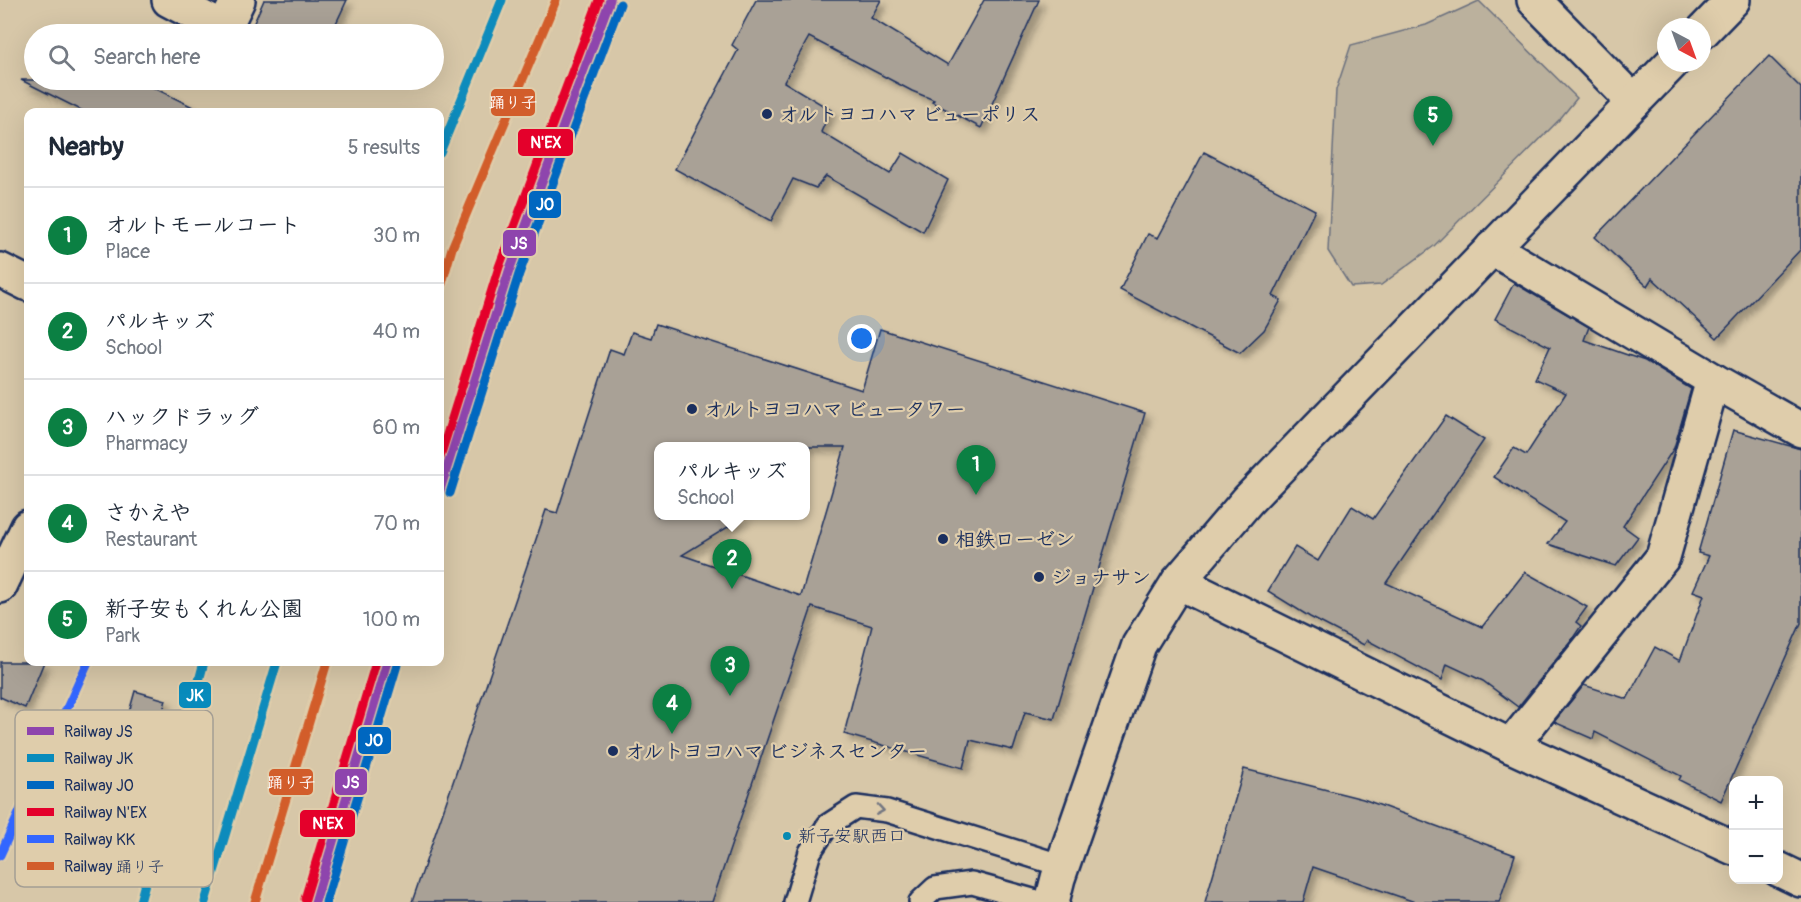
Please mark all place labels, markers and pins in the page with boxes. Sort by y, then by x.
pin: 5 [1414,96,1452,146]
place label: オルトヨコハマ ビューポリス [779,102,1041,127]
marker: オルトヨコハマ ビューポリス [760,107,774,121]
place label: オルトヨコハマ ビュータワー [704,397,966,422]
marker: オルトヨコハマ ビュータワー [685,402,699,416]
pin: 1 [956,446,996,495]
place label: 相鉄ローゼン [955,527,1075,552]
marker: 相鉄ローゼン [936,532,950,546]
pin: 2 [712,540,752,589]
place label: ジョナサン [1051,565,1151,590]
marker: ジョナサン [1032,570,1046,584]
pin: 3 [710,646,750,696]
pin: 4 [652,684,692,734]
place label: オルトヨコハマ ビジネスセンター [625,739,927,764]
marker: オルトヨコハマ ビジネスセンター [606,744,620,758]
place label: 新子安駅西口 [798,825,906,848]
marker: 新子安駅西口 [781,830,793,842]

